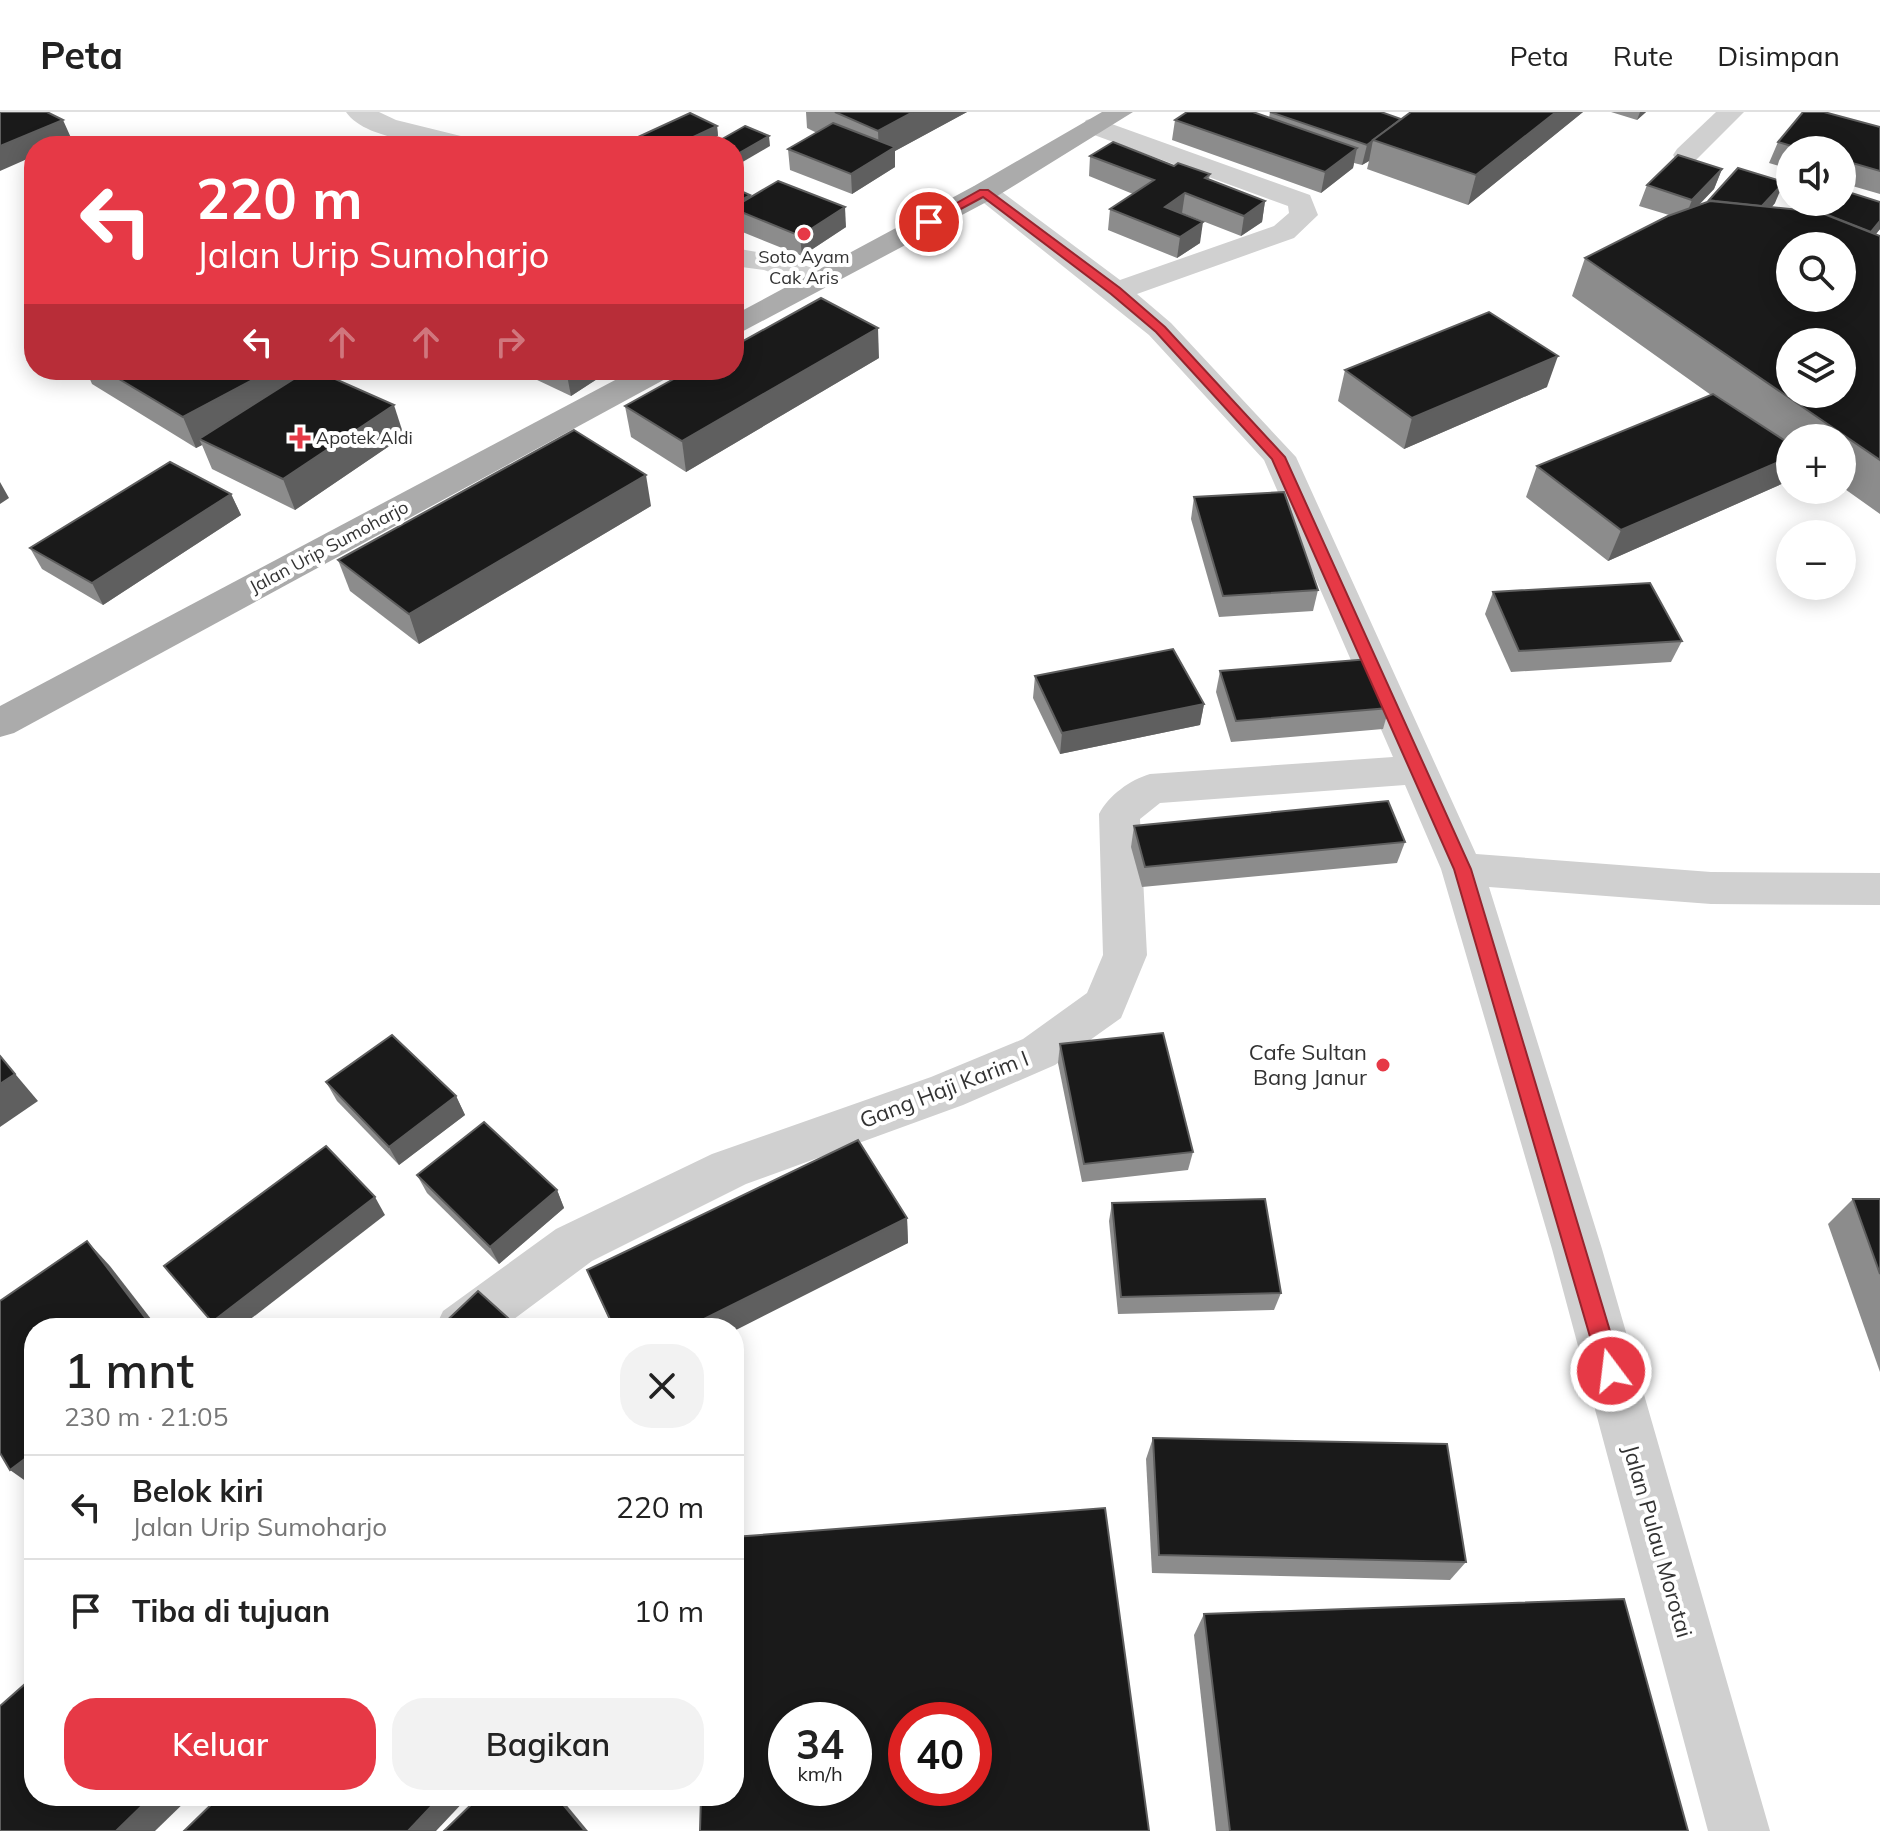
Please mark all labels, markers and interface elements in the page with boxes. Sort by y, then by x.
text: Peta [40,31,123,79]
text: Peta [1509,38,1569,73]
text: Rute [1613,38,1673,73]
text: Disimpan [1717,38,1840,73]
map controls [1776,136,1856,600]
button: sound [1776,136,1856,216]
text: 220 m [196,163,363,233]
icon: left [64,168,168,272]
pin [895,188,963,256]
icon: arrive [907,200,951,244]
marker: Soto Ayam Cak Aris [795,225,813,243]
text: Jalan Urip Sumoharjo [196,232,549,277]
button: search [1776,232,1856,312]
place label: Soto Ayam Cak Aris [758,245,850,289]
icon: left [236,320,280,364]
icon: ahead [320,320,364,364]
icon: ahead [404,320,448,364]
icon: right [488,320,532,364]
button: layers [1776,328,1856,408]
button: + [1776,424,1856,504]
place label: Apotek Aldi [316,426,413,449]
marker: Apotek Aldi [291,429,309,447]
street label: Jalan Urip Sumoharjo [245,495,412,598]
button: − [1776,520,1856,600]
place label: Cafe Sultan Bang Janur [1249,1038,1367,1091]
street label: Gang Haji Karim I [856,1044,1032,1134]
marker: Cafe Sultan Bang Janur [1374,1056,1392,1074]
position arrow [1569,1329,1653,1413]
text: 1 mnt [64,1340,194,1400]
button: close [620,1344,704,1428]
text: 230 m · 21:05 [64,1400,228,1433]
street label: Jalan Pulau Morotai [1617,1441,1699,1641]
text: Belok kiri [132,1472,264,1510]
icon: left [64,1485,108,1529]
text: 220 m [616,1488,704,1526]
text: Jalan Urip Sumoharjo [132,1510,387,1543]
icon: arrive [64,1589,108,1633]
text: Tiba di tujuan [132,1592,330,1630]
text: 10 m [634,1592,704,1630]
button: Keluar [64,1698,376,1790]
button: Bagikan [392,1698,704,1790]
speed limit sign: 40 [888,1702,992,1806]
text: 34 [796,1719,844,1769]
text: km/h [797,1761,843,1786]

